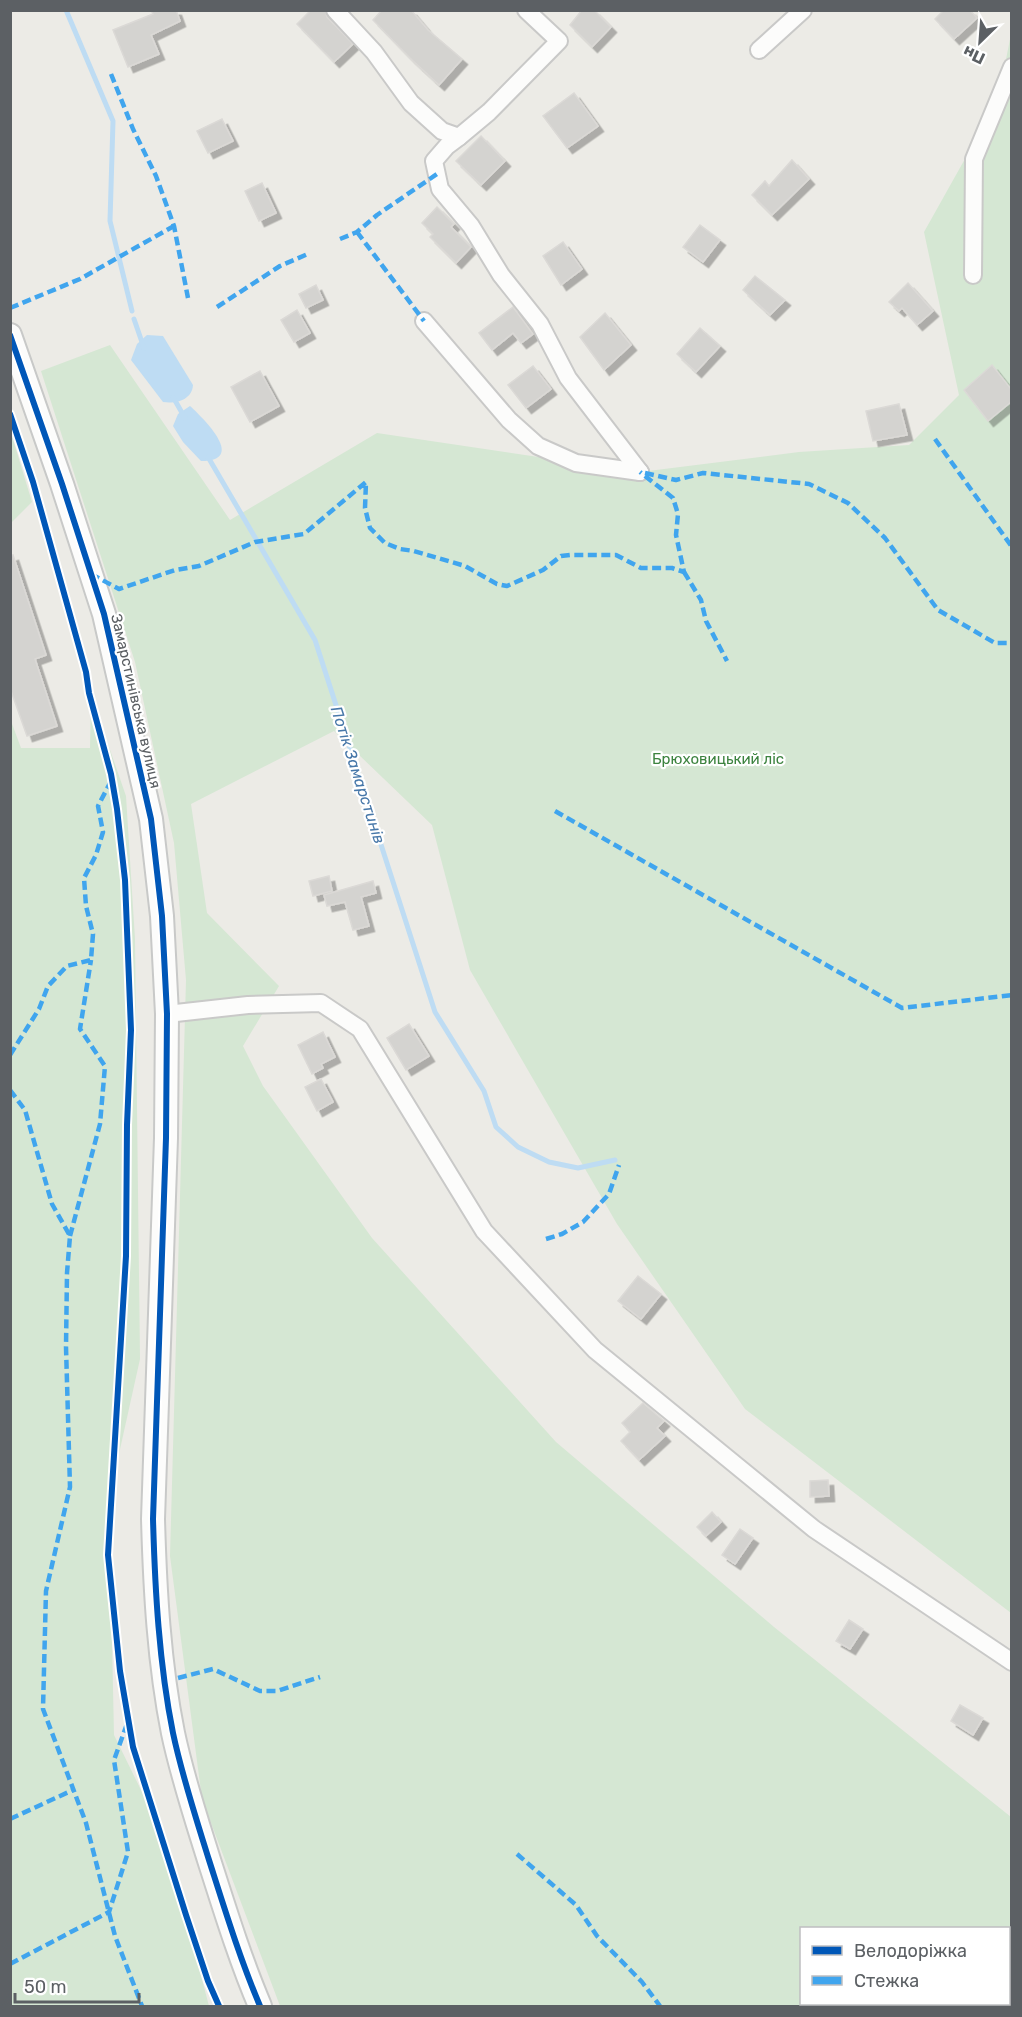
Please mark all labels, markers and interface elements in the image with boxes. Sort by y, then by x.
north arrow [950,12,1010,72]
text: Пн [960,42,988,68]
street label: Замарстинівська вулиця [107,612,165,790]
water label: Потік Замарстинів [327,704,389,846]
park label: Брюховицький ліс [652,750,784,768]
legend [800,1927,1010,2005]
text: Велодоріжка [854,1940,967,1962]
scale bar [15,1966,140,2004]
text: Стежка [854,1970,919,1992]
text: 50 m [24,1976,67,1998]

